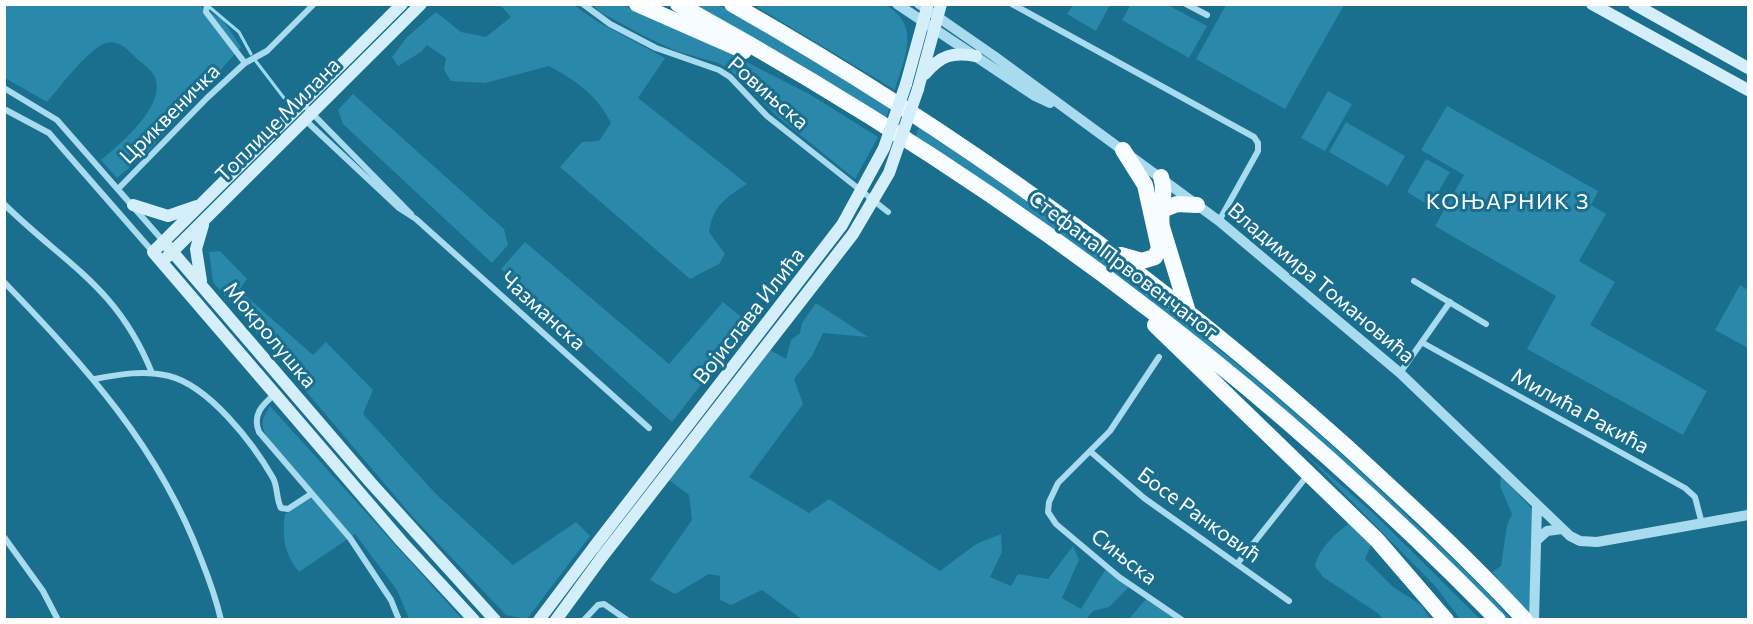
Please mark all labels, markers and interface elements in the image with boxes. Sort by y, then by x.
street label: Ровињска [723,51,813,135]
street label: Топлице Милана [210,52,346,188]
street label: Цриквеничка [115,59,225,169]
street label: Стефана Првовенчаног [1023,185,1223,345]
district label: КОЊАРНИК 3 [1426,189,1590,215]
street label: Владимира Томановића [1223,198,1419,368]
street label: Војислава Илића [688,243,810,389]
street label: Чазманска [495,266,591,356]
street label: Мокролушка [218,277,322,393]
street label: Милића Ракића [1507,363,1653,459]
street label: Босе Ранковић [1133,462,1265,568]
street label: Сињска [1086,524,1162,590]

